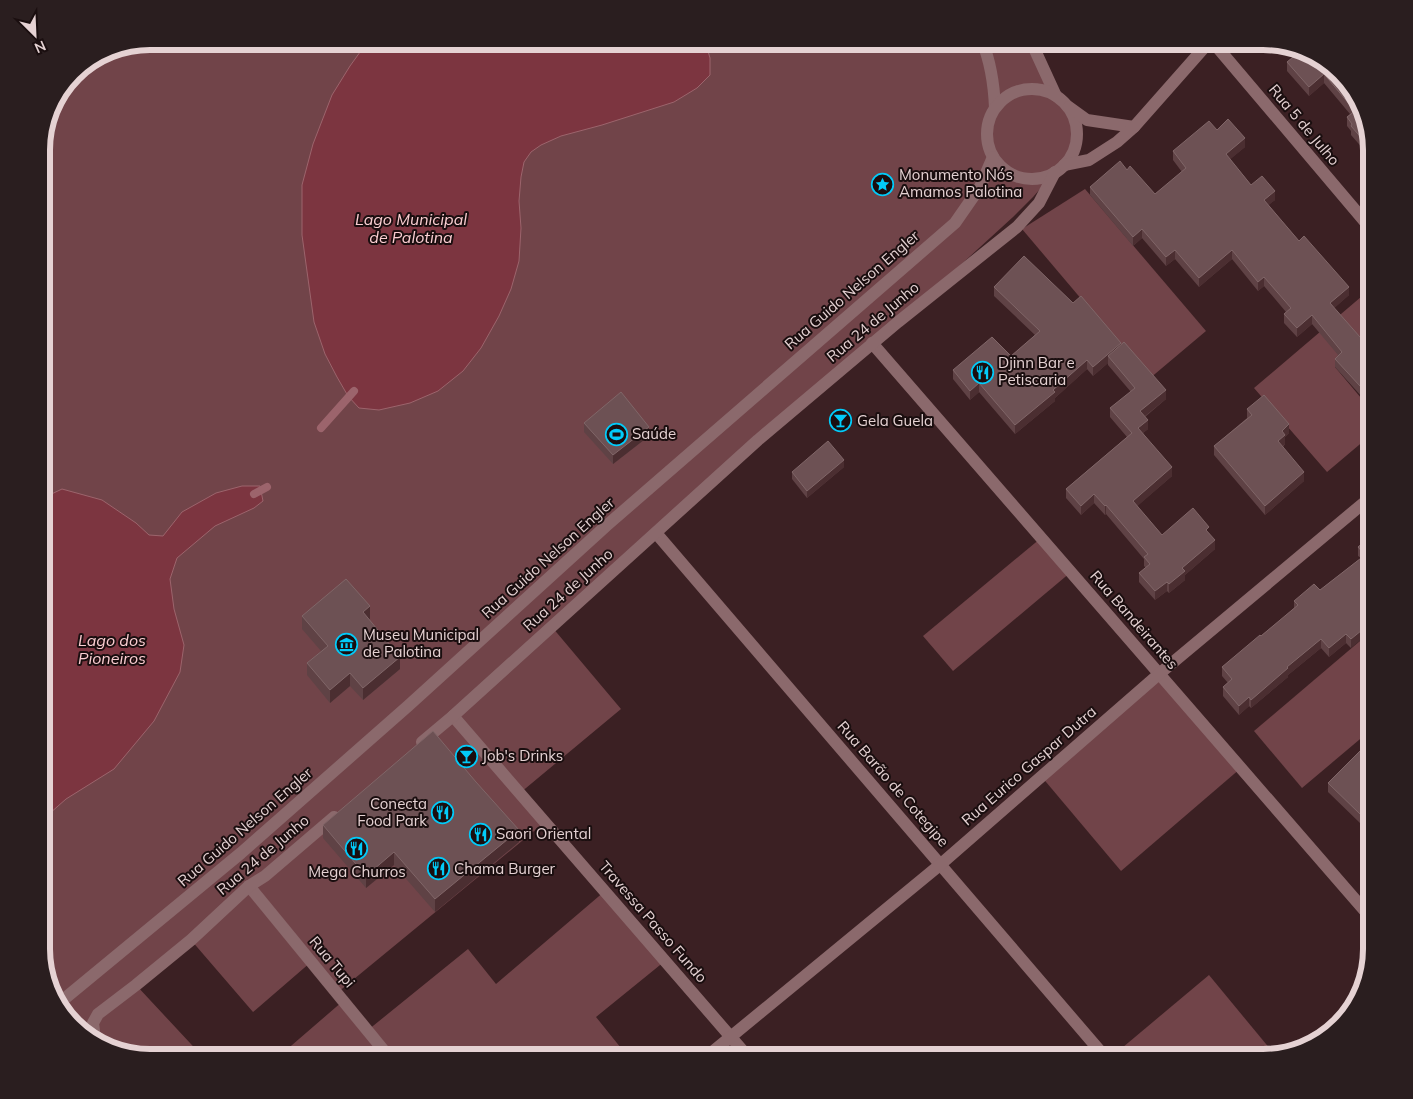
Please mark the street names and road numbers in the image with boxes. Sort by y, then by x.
street label: Rua 5 de Julho [1265,80,1344,169]
street label: Rua Guido Nelson Engler [780,226,923,353]
street label: Rua 24 de Junho [823,277,923,366]
street label: Rua Guido Nelson Engler [477,493,618,622]
street label: Rua 24 de Junho [519,544,617,635]
street label: Rua Bandeirantes [1086,566,1182,673]
street label: Rua Eurico Gaspar Dutra [957,702,1100,829]
street label: Rua Barão de Cotegipe [834,717,953,850]
street label: Rua Guido Nelson Engler [173,763,316,890]
street label: Rua 24 de Junho [213,810,313,899]
street label: Travessa Passo Fundo [595,857,711,986]
street label: Rua Tupi [305,932,359,991]

